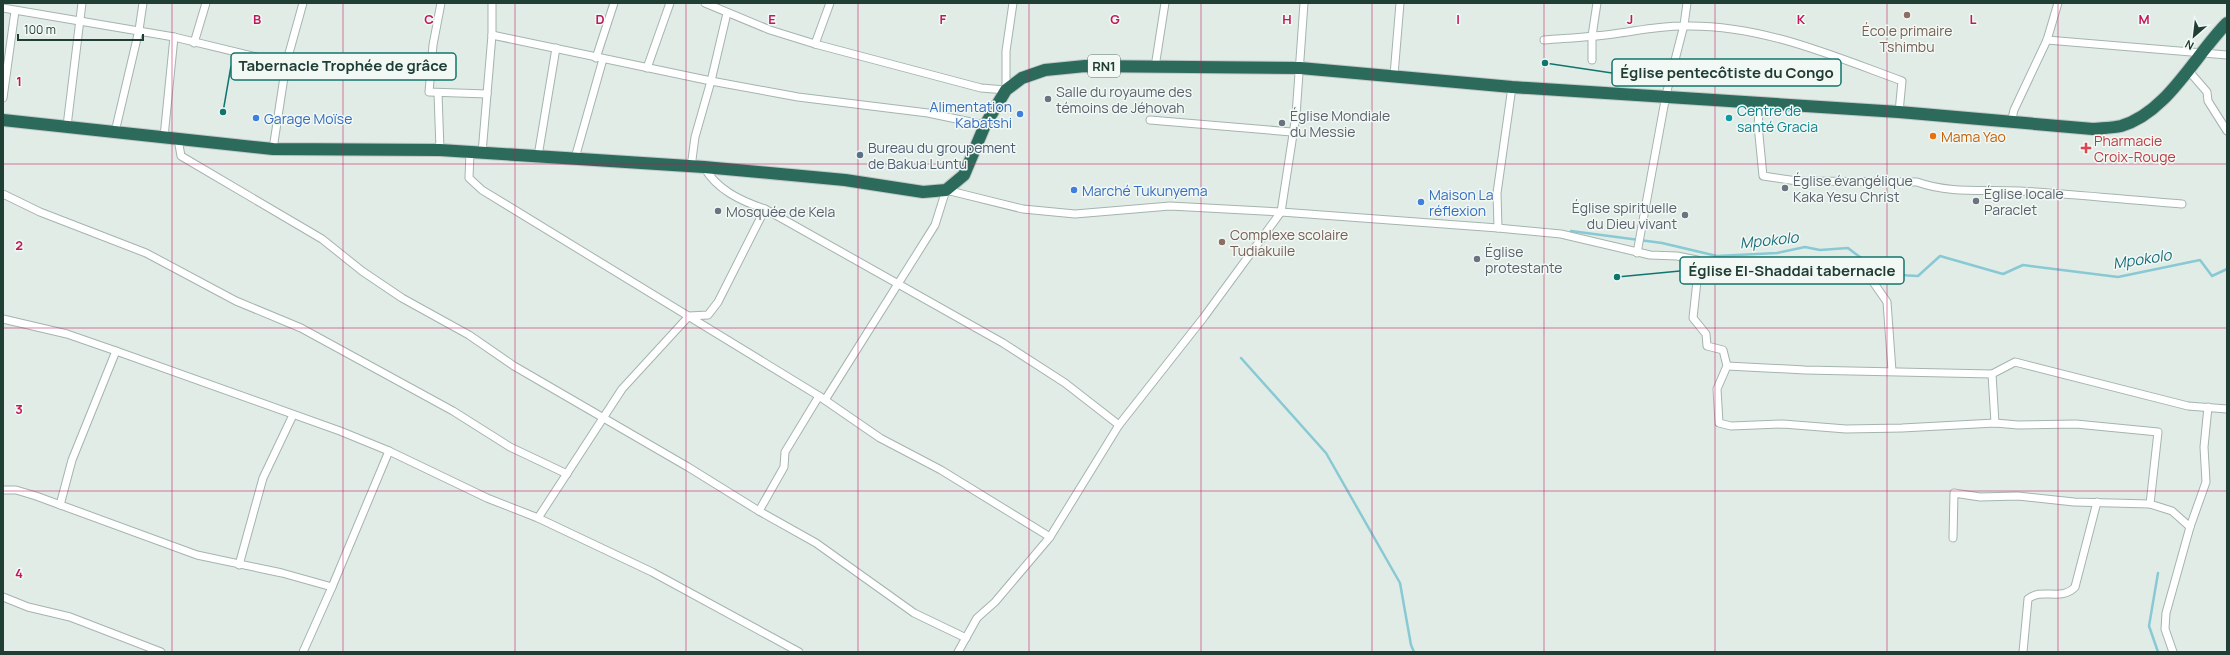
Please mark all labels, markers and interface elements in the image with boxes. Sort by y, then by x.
text: B [253,10,261,28]
text: C [424,10,434,28]
text: D [595,10,605,28]
text: E [768,10,776,28]
text: F [940,10,947,28]
text: G [1110,10,1120,28]
text: H [1282,10,1292,28]
text: I [1456,10,1460,28]
text: J [1627,10,1633,28]
text: K [1797,10,1806,28]
marker: École primaire Tshimbu [1902,10,1912,20]
text: L [1970,10,1977,28]
text: M [2138,10,2150,28]
scale bar [18,16,143,42]
north arrow [2174,16,2214,56]
text: 100 m [24,21,56,38]
place label: École primaire Tshimbu [1862,21,1952,56]
text: N [2182,37,2196,54]
callout: Tabernacle Trophée de grâce [231,53,456,80]
text: Tabernacle Trophée de grâce [238,55,448,76]
road number: RN1 [1088,55,1120,77]
callout: Église pentecôtiste du Congo [1612,59,1841,86]
text: Église pentecôtiste du Congo [1620,62,1834,83]
text: 1 [16,72,22,90]
place label: Salle du royaume des témoins de Jéhovah [1056,82,1192,117]
marker: Salle du royaume des témoins de Jéhovah [1043,94,1053,104]
place label: Alimentation Kabatshi [930,97,1012,132]
place label: Centre de santé Gracia [1737,101,1818,136]
place label: Église Mondiale du Messie [1290,106,1390,141]
place label: Garage Moïse [264,109,352,128]
marker: Alimentation Kabatshi [1015,109,1025,119]
marker: Garage Moïse [251,113,261,123]
marker: Centre de santé Gracia [1724,113,1734,123]
marker: Église Mondiale du Messie [1277,118,1287,128]
place label: Mama Yao [1941,127,2006,146]
marker: Mama Yao [1928,131,1938,141]
place label: Pharmacie Croix-Rouge [2094,131,2176,166]
place label: Bureau du groupement de Bakua Luntu [868,138,1016,173]
marker: Pharmacie Croix-Rouge [2081,143,2091,153]
marker: Bureau du groupement de Bakua Luntu [855,150,865,160]
place label: Église évangélique Kaka Yesu Christ [1793,171,1913,206]
place label: Marché Tukunyema [1082,181,1208,200]
marker: Église évangélique Kaka Yesu Christ [1780,183,1790,193]
place label: Église locale Paraclet [1984,184,2064,219]
marker: Marché Tukunyema [1069,185,1079,195]
place label: Maison La réflexion [1429,185,1493,220]
marker: Église locale Paraclet [1971,196,1981,206]
marker: Maison La réflexion [1416,197,1426,207]
place label: Église spirituelle du Dieu vivant [1572,198,1677,233]
place label: Mosquée de Kela [726,202,835,221]
marker: Mosquée de Kela [713,206,723,216]
marker: Église spirituelle du Dieu vivant [1680,210,1690,220]
place label: Complexe scolaire Tudiakuile [1230,225,1348,260]
water label: Mpokolo [1739,226,1801,254]
text: 2 [15,236,23,254]
marker: Complexe scolaire Tudiakuile [1217,237,1227,247]
place label: Église protestante [1485,242,1563,277]
water label: Mpokolo [2111,244,2174,274]
marker: Église protestante [1472,254,1482,264]
callout: Église El-Shaddai tabernacle [1680,257,1904,284]
text: Église El-Shaddai tabernacle [1688,260,1896,281]
text: 3 [15,400,23,418]
text: 4 [15,564,23,582]

